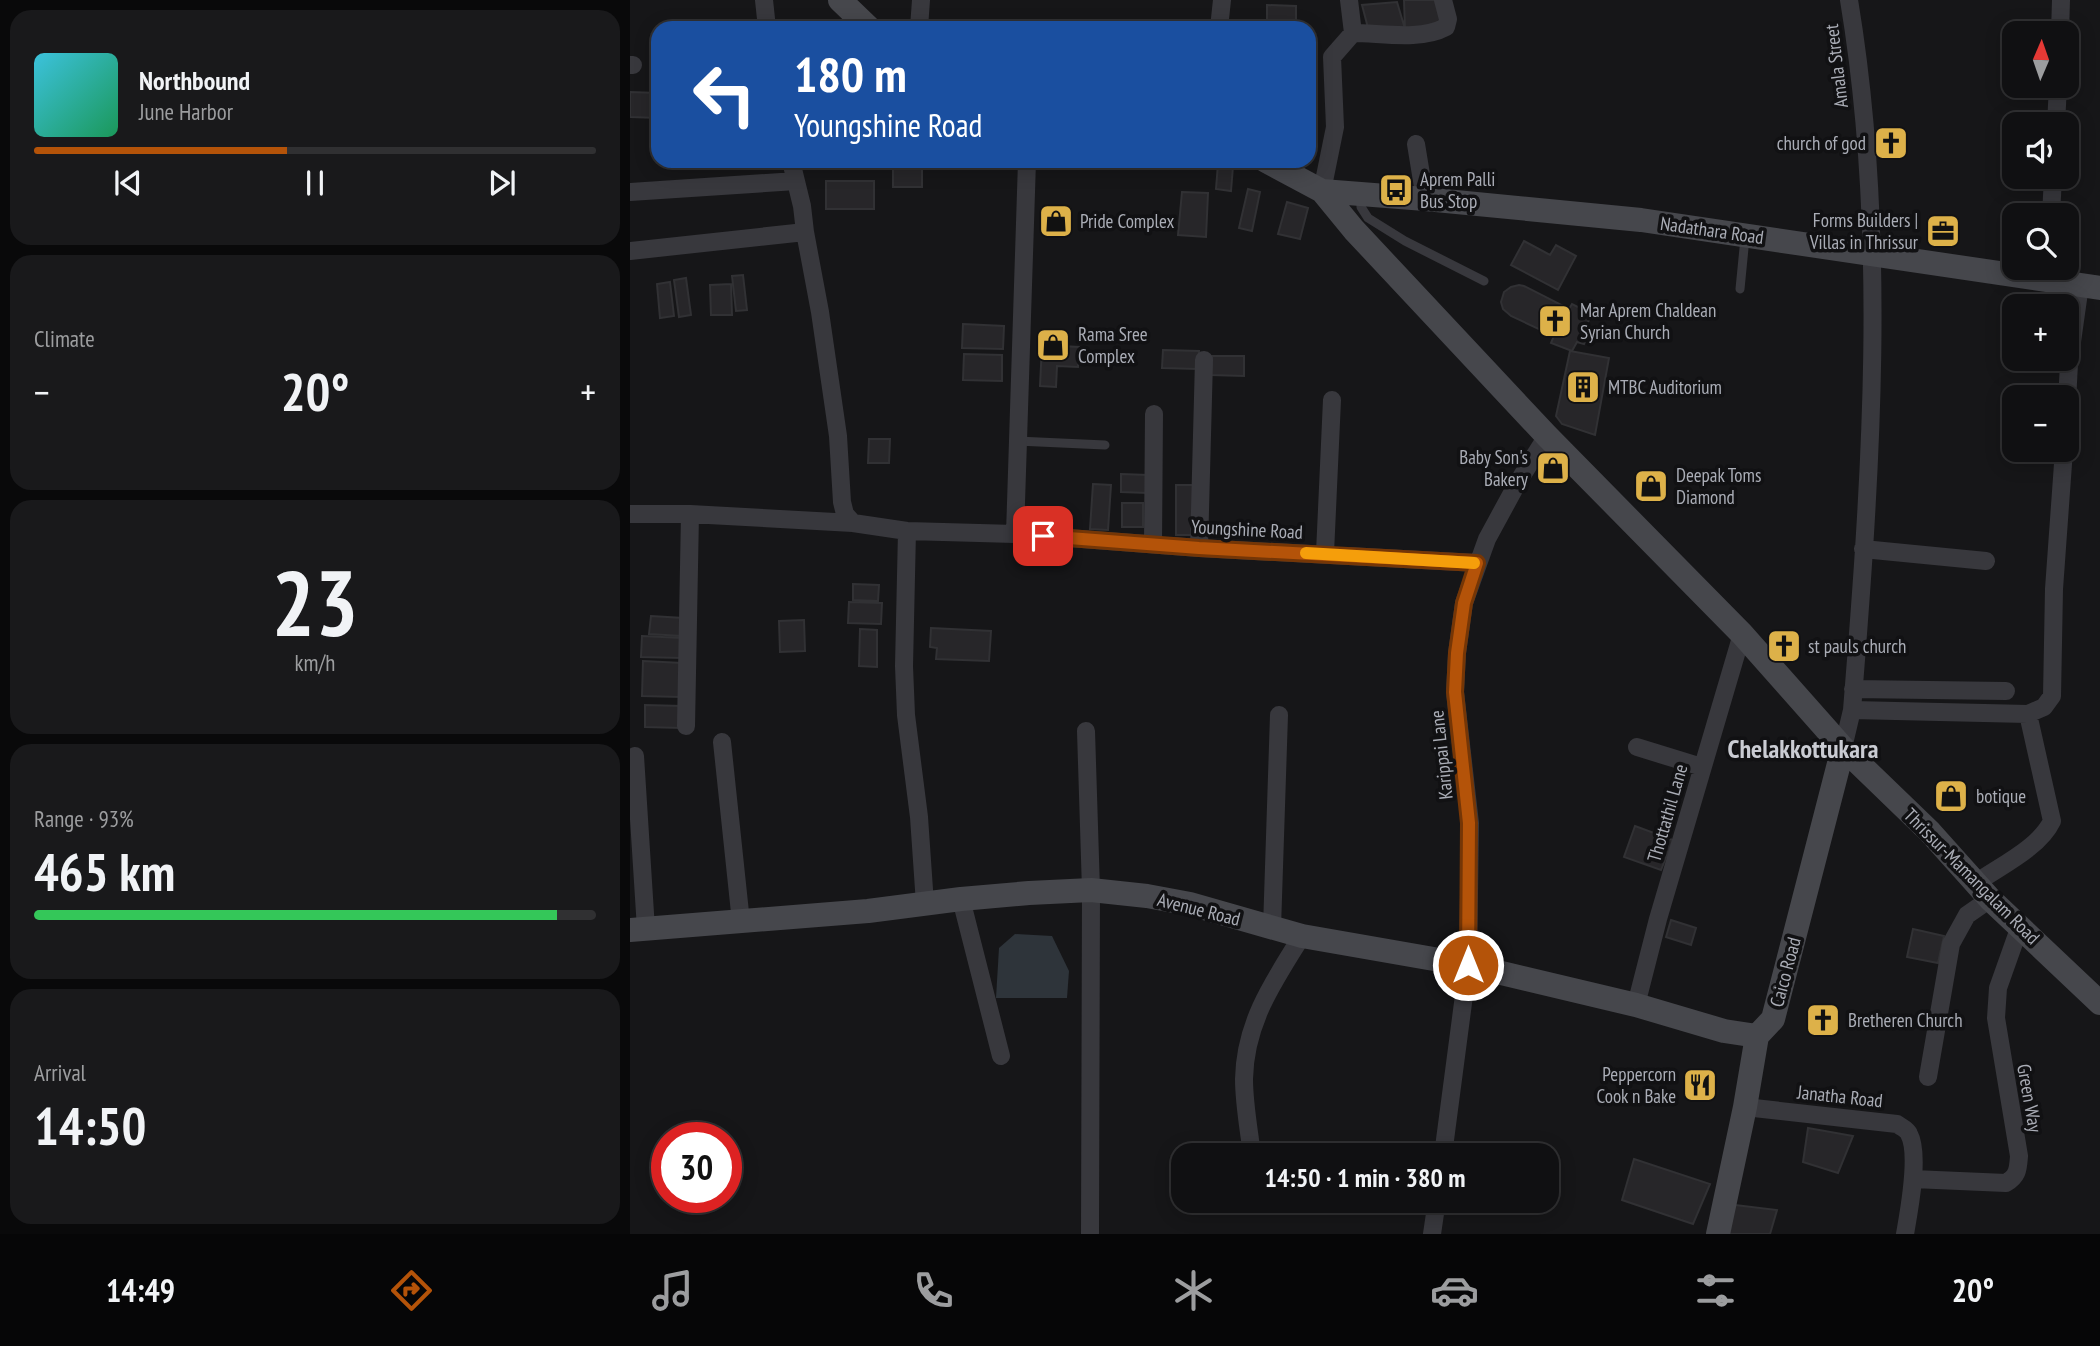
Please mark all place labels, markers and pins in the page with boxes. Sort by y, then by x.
church icon: church of god [1872,124,1910,162]
place label: church of god [1777,131,1866,155]
place label: Aprem Palli Bus Stop [1420,167,1495,213]
bus stop icon: Aprem Palli Bus Stop [1377,171,1415,209]
shop icon: Pride Complex [1037,202,1075,240]
place label: Forms Builders | Villas in Thrissur [1809,208,1919,254]
place label: Pride Complex [1080,209,1174,233]
office icon: Forms Builders | Villas in Thrissur [1924,212,1962,250]
place label: Mar Aprem Chaldean Syrian Church [1580,298,1716,344]
church icon: Mar Aprem Chaldean Syrian Church [1536,302,1574,340]
place label: Rama Sree Complex [1078,322,1148,368]
shop icon: Rama Sree Complex [1034,326,1072,364]
building icon: MTBC Auditorium [1564,368,1602,406]
place label: MTBC Auditorium [1608,375,1722,399]
place label: Baby Son's Bakery [1459,445,1529,491]
shop icon: Baby Son's Bakery [1534,449,1572,487]
place label: Deepak Toms Diamond [1676,463,1761,509]
shop icon: Deepak Toms Diamond [1632,467,1670,505]
pin [1013,506,1073,566]
church icon: st pauls church [1765,627,1803,665]
place label: st pauls church [1808,634,1906,658]
shop icon: botique [1932,777,1970,815]
place label: botique [1976,784,2026,808]
church icon: Bretheren Church [1804,1001,1842,1039]
place label: Bretheren Church [1848,1008,1963,1032]
place label: Peppercorn Cook n Bake [1597,1062,1676,1108]
restaurant icon: Peppercorn Cook n Bake [1681,1066,1719,1104]

